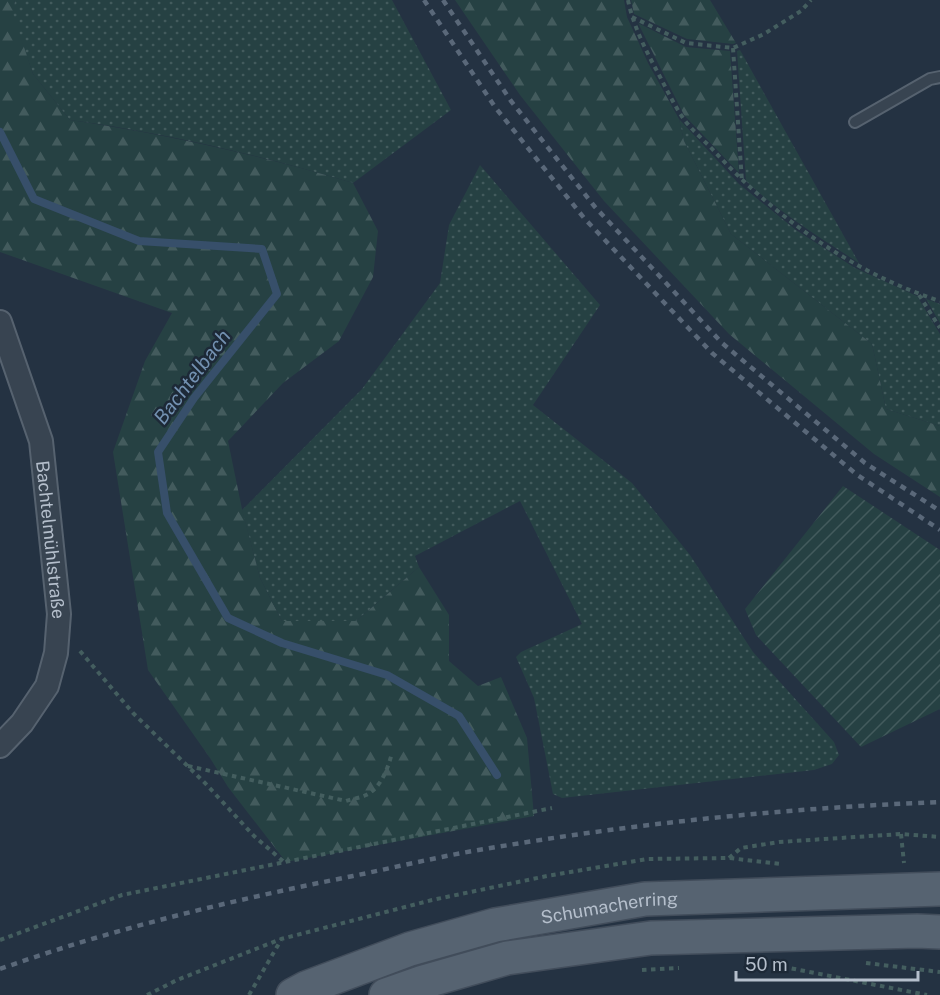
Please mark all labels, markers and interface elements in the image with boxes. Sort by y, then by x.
water label: Bachtelbach [149,325,235,429]
street label: Bachtelmühlstraße [33,459,70,620]
street label: Schumacherring [539,887,678,927]
scale bar [736,944,918,982]
text: 50 m [745,954,788,975]

